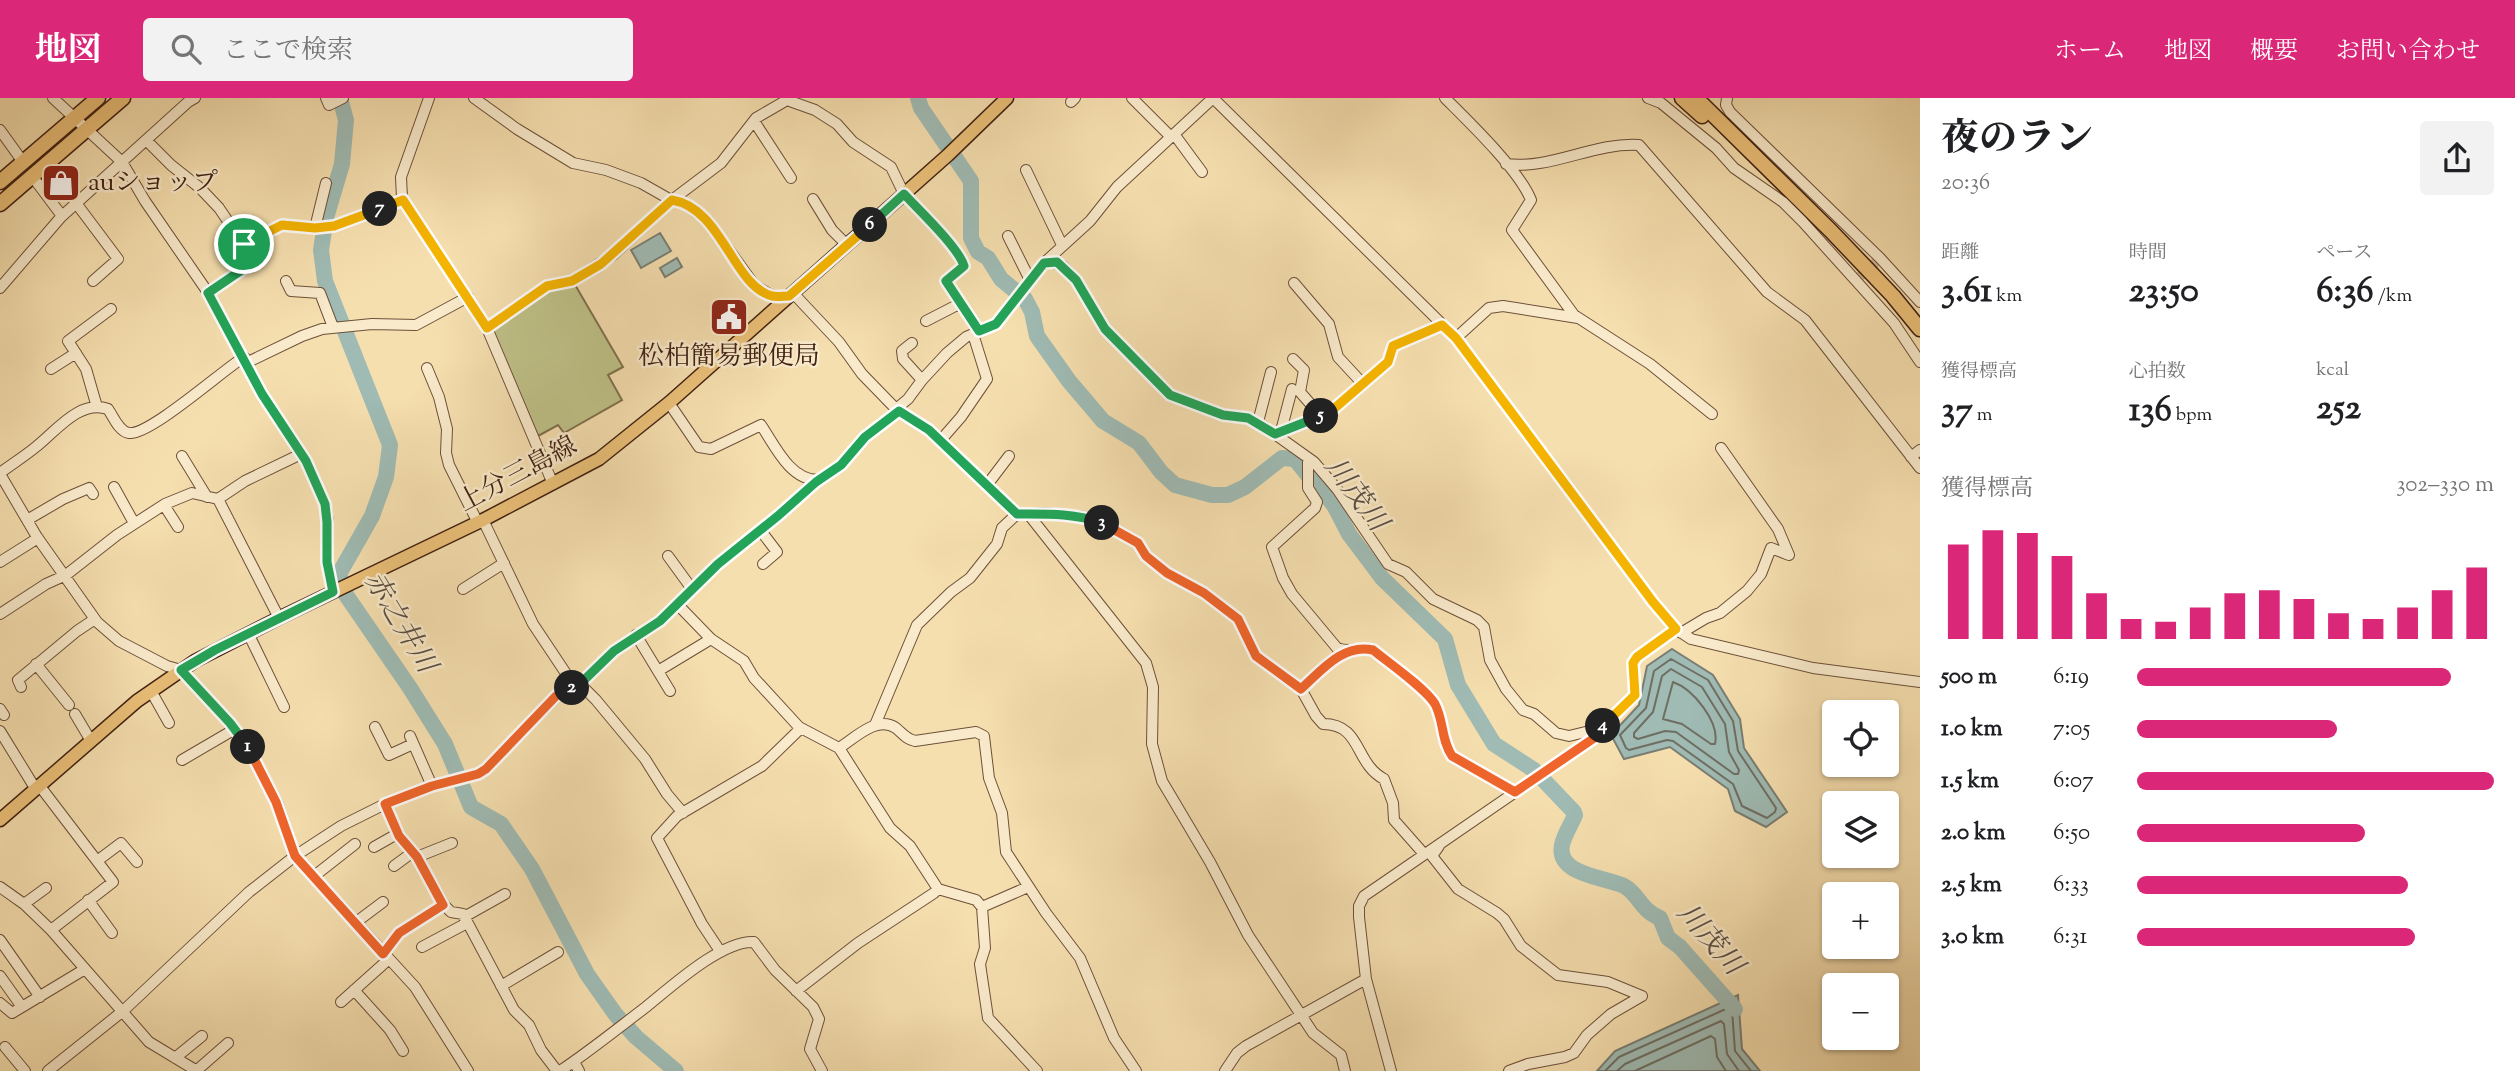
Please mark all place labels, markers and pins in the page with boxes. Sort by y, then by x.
shop icon: auショップ [40,162,82,204]
place label: auショップ [88,165,218,202]
pin: 7 [362,192,398,226]
pin: 6 [852,208,888,242]
pin [214,214,274,274]
public building icon: 松柏簡易郵便局 [708,296,750,338]
place label: 松柏簡易郵便局 [638,339,820,376]
pin: 5 [1304,398,1338,434]
pin: 3 [1084,506,1120,540]
pin: 2 [554,670,590,706]
pin: 4 [1586,708,1620,744]
pin: 1 [230,730,266,764]

